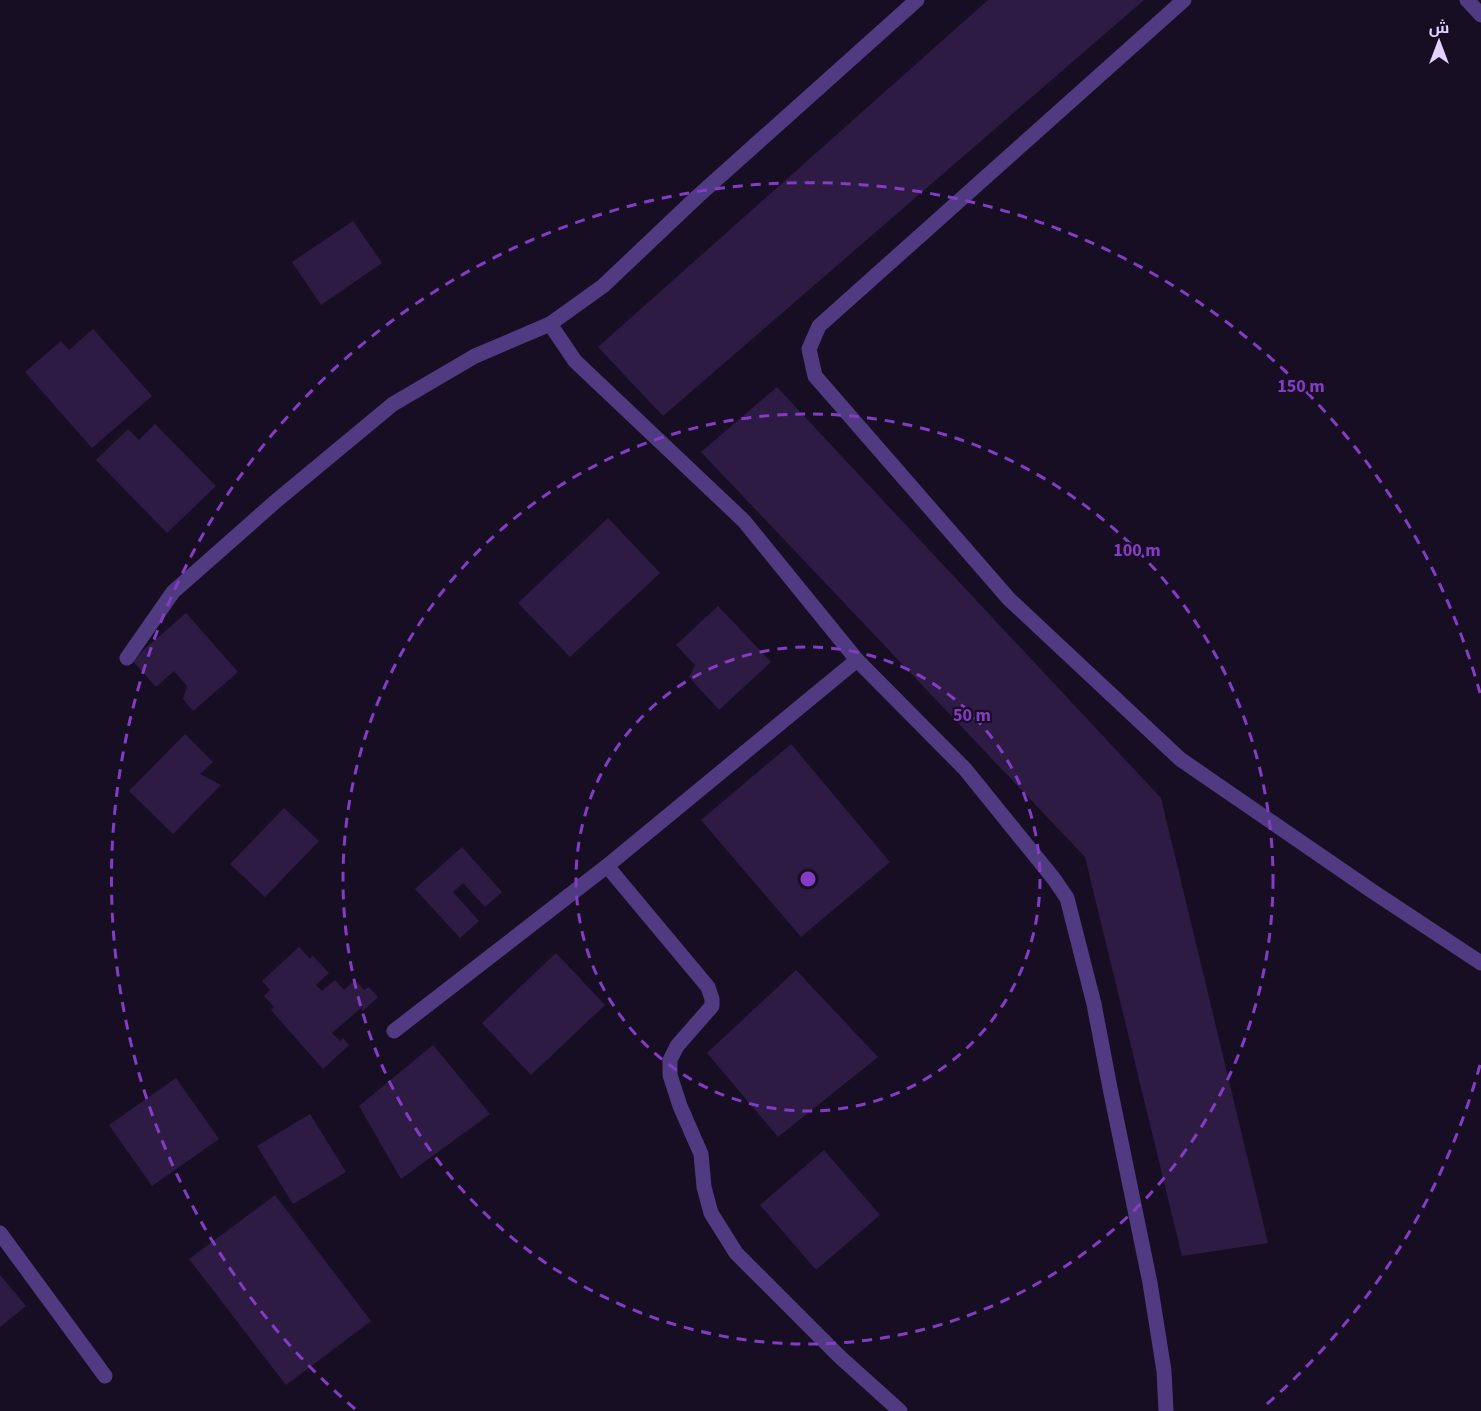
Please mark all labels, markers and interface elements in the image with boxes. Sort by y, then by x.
north arrow [1409,12,1469,72]
text: ش [1429,17,1449,39]
text: 150 m [1277,374,1325,399]
text: 100 m [1113,538,1161,563]
text: 50 m [953,703,991,728]
centre of rings [798,869,818,889]

